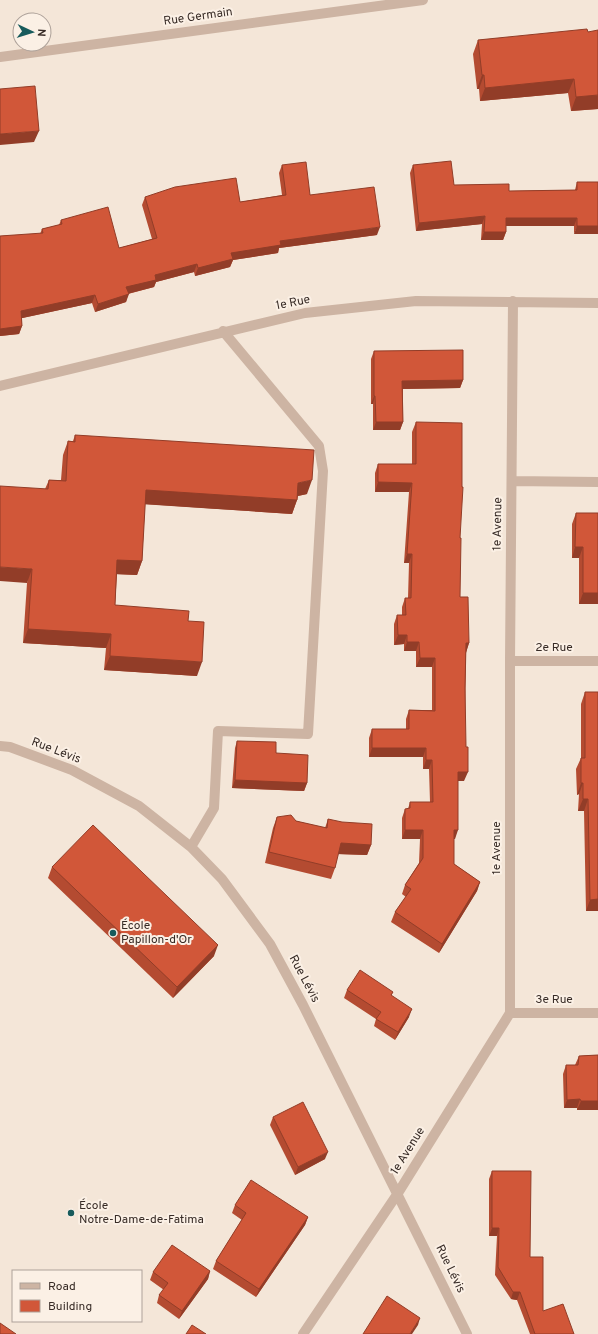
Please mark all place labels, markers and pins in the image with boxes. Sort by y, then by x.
place label: École Papillon-d'Or [121,918,192,948]
marker: École Papillon-d'Or [108,928,118,938]
place label: École Notre-Dame-de-Fatima [79,1198,204,1228]
marker: École Notre-Dame-de-Fatima [66,1208,76,1218]

